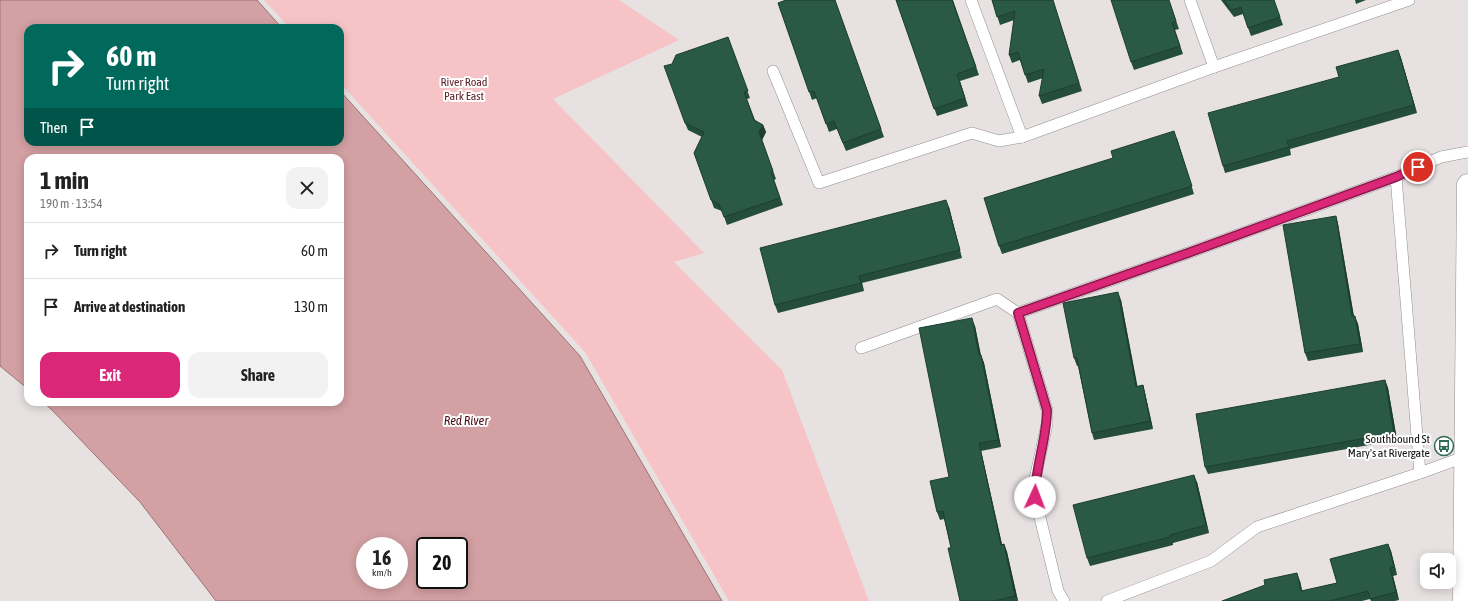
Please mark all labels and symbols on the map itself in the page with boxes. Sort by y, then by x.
park label: River Road Park East [440,75,488,103]
pin [1401,150,1435,184]
water label: Red River [444,413,489,428]
place label: Southbound St Mary's at Rivergate [1348,432,1431,460]
bus stop icon: Southbound St Mary's at Rivergate [1433,435,1455,457]
position arrow [1014,476,1056,518]
speed limit sign: 20 [416,537,468,589]

